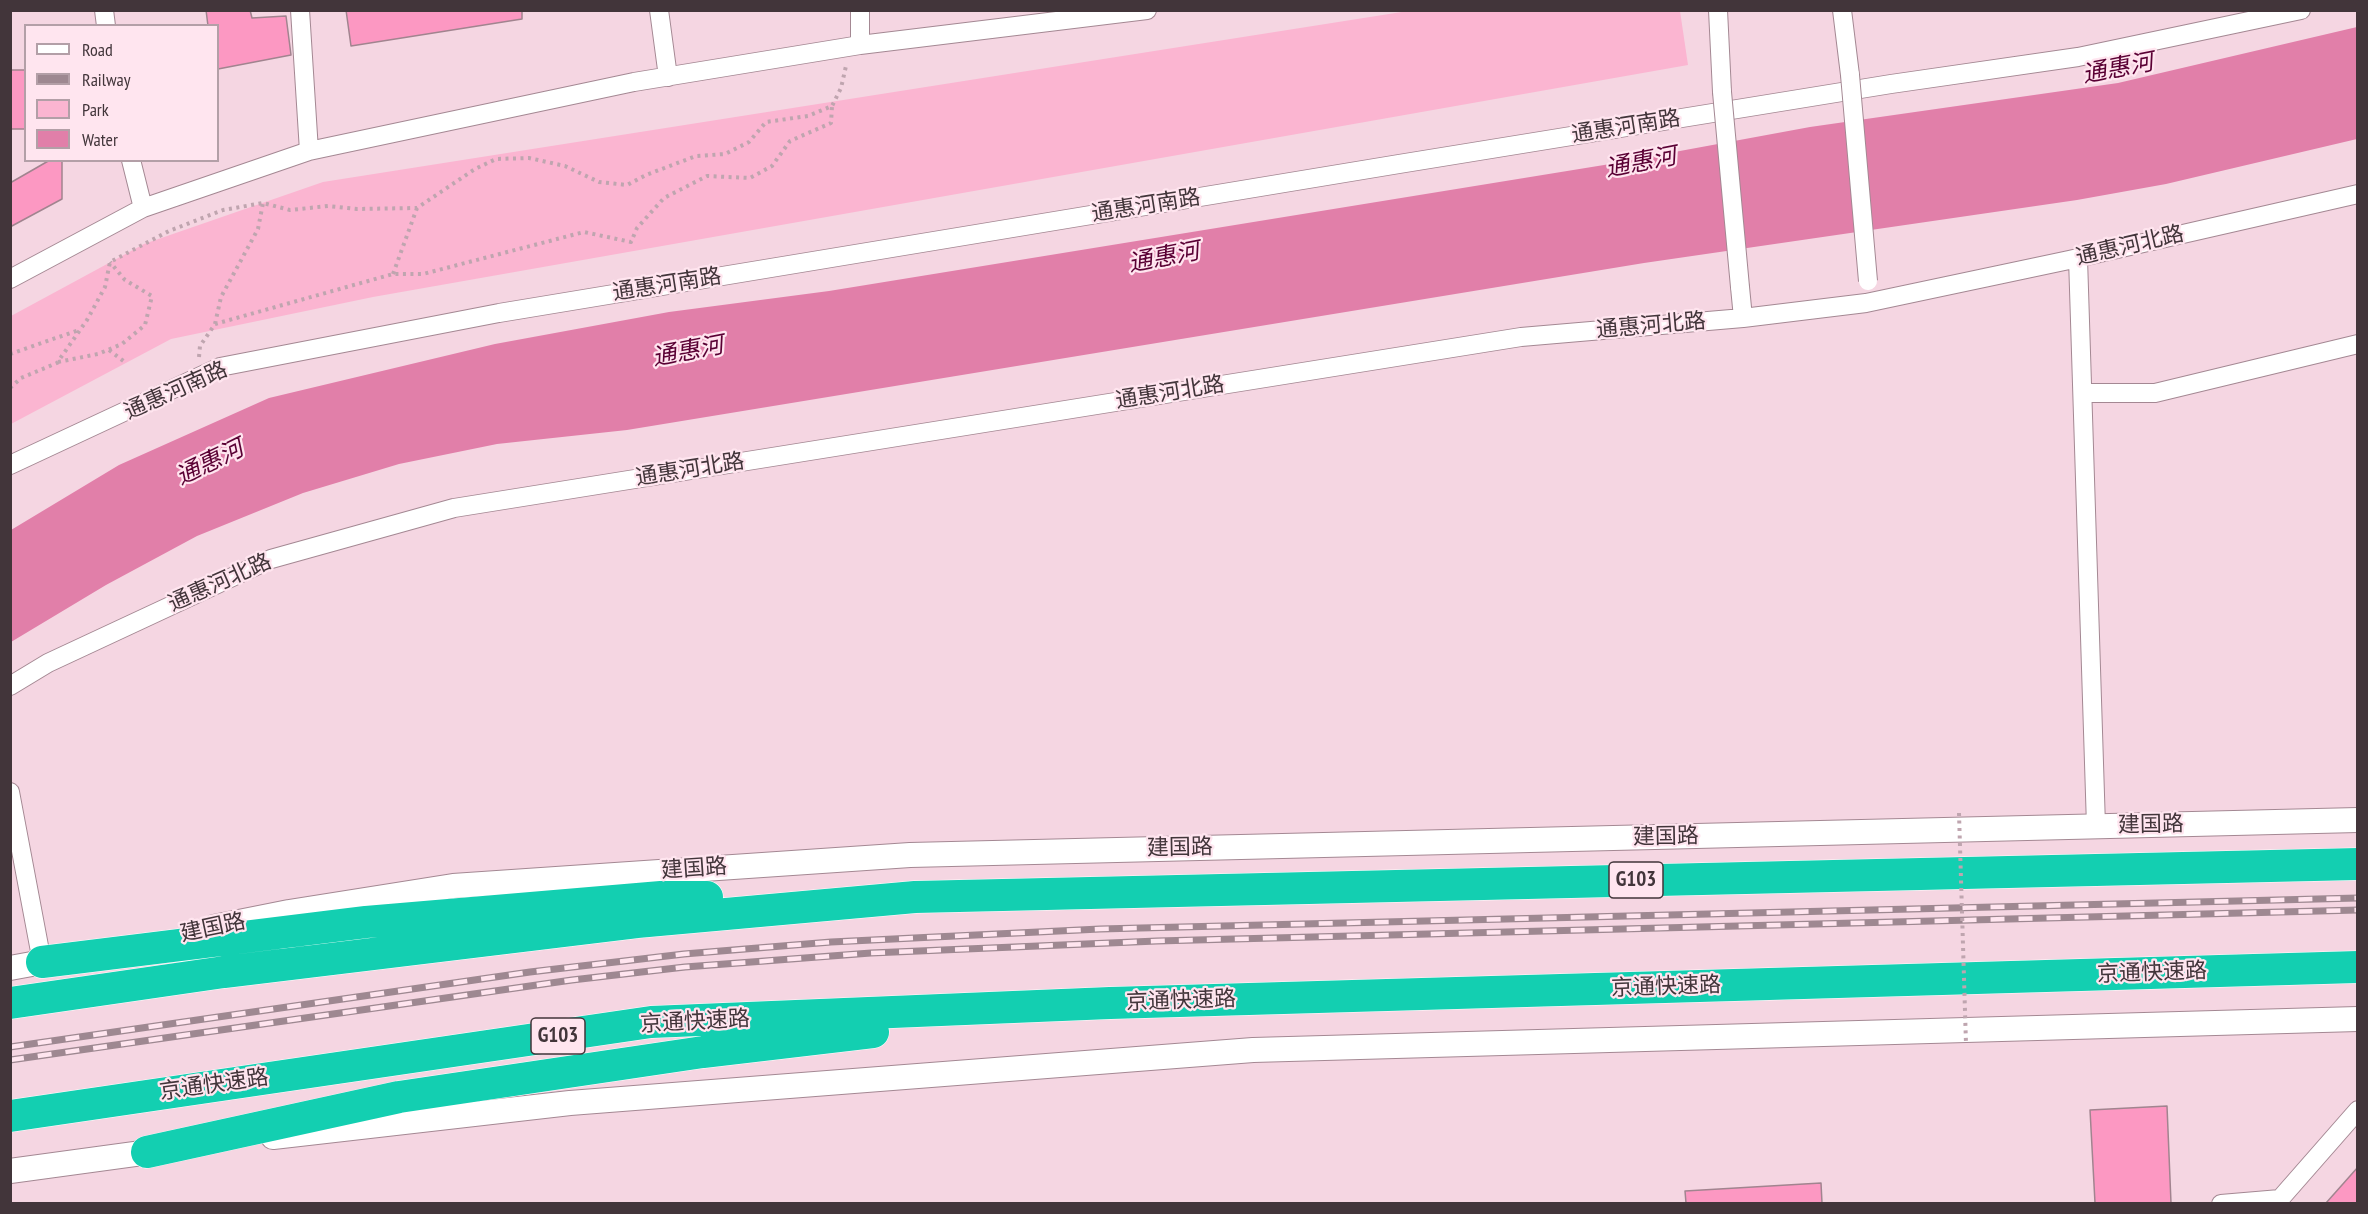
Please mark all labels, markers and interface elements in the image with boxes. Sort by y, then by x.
legend [24,24,219,162]
text: Road [82,38,113,61]
water label: 通惠河 [2080,48,2156,90]
text: Railway [82,68,131,91]
text: Park [82,98,109,121]
street label: 通惠河南路 [1570,105,1682,149]
text: Water [82,128,118,151]
water label: 通惠河 [1603,142,1679,184]
street label: 通惠河南路 [1090,184,1202,228]
street label: 通惠河北路 [2073,221,2187,271]
water label: 通惠河 [1126,237,1202,279]
street label: 通惠河南路 [611,263,723,307]
street label: 通惠河北路 [1595,308,1707,344]
water label: 通惠河 [650,331,726,373]
street label: 通惠河南路 [120,357,232,425]
street label: 通惠河北路 [1114,371,1226,415]
water label: 通惠河 [171,434,249,492]
street label: 通惠河北路 [634,448,746,492]
street label: 通惠河北路 [164,549,276,617]
street label: 建国路 [2118,811,2184,839]
street label: 建国路 [1633,823,1699,851]
street label: 建国路 [1147,834,1213,862]
street label: 建国路 [660,854,728,884]
road number: G103 [1609,862,1663,898]
street label: 建国路 [178,908,248,948]
street label: 京通快速路 [2097,958,2207,988]
street label: 京通快速路 [1611,972,1721,1002]
street label: 京通快速路 [1126,986,1236,1016]
street label: 京通快速路 [639,1006,751,1038]
road number: G103 [531,1018,585,1054]
street label: 京通快速路 [158,1064,270,1106]

